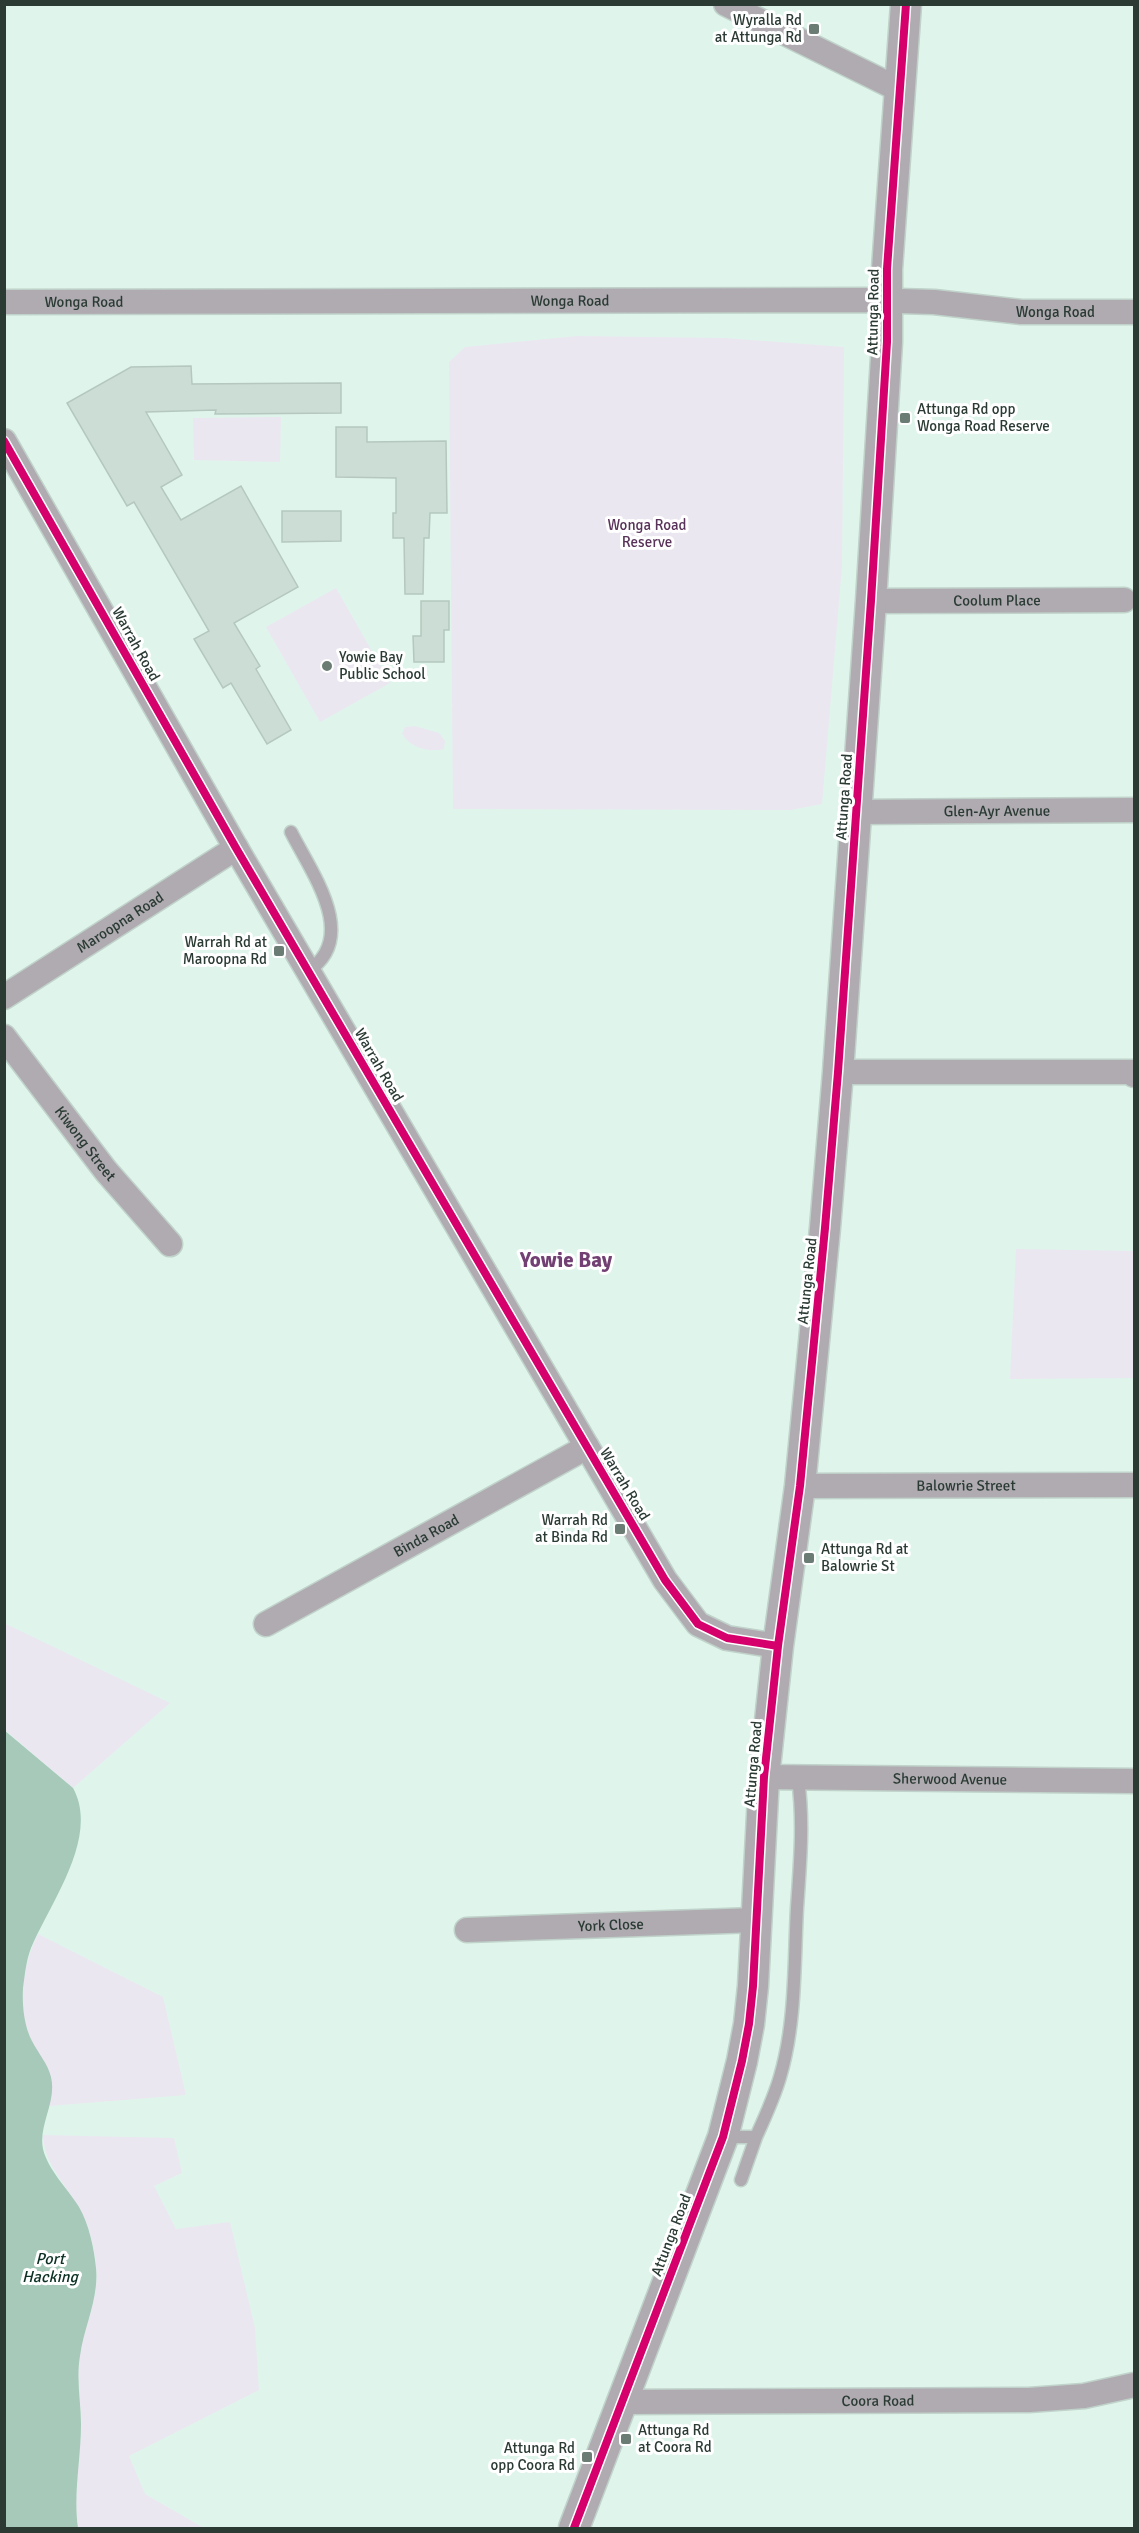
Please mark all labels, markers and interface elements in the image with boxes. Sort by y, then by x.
place label: Wyralla Rd at Attunga Rd [715,11,802,46]
marker: Wyralla Rd at Attunga Rd [807,22,821,36]
street label: Attunga Road [863,268,883,356]
street label: Wonga Road [530,292,610,310]
street label: Wonga Road [44,293,124,311]
street label: Wonga Road [1016,303,1095,321]
place label: Attunga Rd opp Wonga Road Reserve [917,400,1050,435]
marker: Attunga Rd opp Wonga Road Reserve [898,411,912,425]
park label: Wonga Road Reserve [607,516,687,551]
street label: Coolum Place [953,591,1041,610]
street label: Warrah Road [108,604,164,684]
place label: Yowie Bay Public School [339,648,426,683]
marker: Yowie Bay Public School [320,659,334,673]
street label: Attunga Road [832,753,856,841]
street label: Glen-Ayr Avenue [944,802,1050,820]
street label: Maroopna Road [73,888,167,957]
place label: Warrah Rd at Maroopna Rd [183,933,267,968]
marker: Warrah Rd at Maroopna Rd [272,944,286,958]
street label: Warrah Road [351,1025,407,1105]
street label: Kiwong Street [51,1102,120,1185]
street label: Attunga Road [794,1237,820,1325]
district label: Yowie Bay [519,1247,613,1273]
street label: Warrah Road [596,1444,654,1524]
street label: Balowrie Street [916,1476,1016,1495]
street label: Binda Road [390,1510,462,1561]
place label: Warrah Rd at Binda Rd [535,1511,608,1546]
marker: Warrah Rd at Binda Rd [613,1522,627,1536]
place label: Attunga Rd at Balowrie St [821,1540,908,1575]
marker: Attunga Rd at Balowrie St [802,1551,816,1565]
street label: Attunga Road [740,1720,766,1808]
street label: Sherwood Avenue [893,1769,1007,1789]
street label: York Close [578,1915,644,1935]
street label: Attunga Road [647,2191,695,2279]
water label: Port Hacking [22,2249,79,2287]
street label: Coora Road [841,2392,915,2410]
place label: Attunga Rd at Coora Rd [638,2421,712,2456]
marker: Attunga Rd at Coora Rd [619,2432,633,2446]
place label: Attunga Rd opp Coora Rd [490,2439,575,2474]
marker: Attunga Rd opp Coora Rd [580,2450,594,2464]

